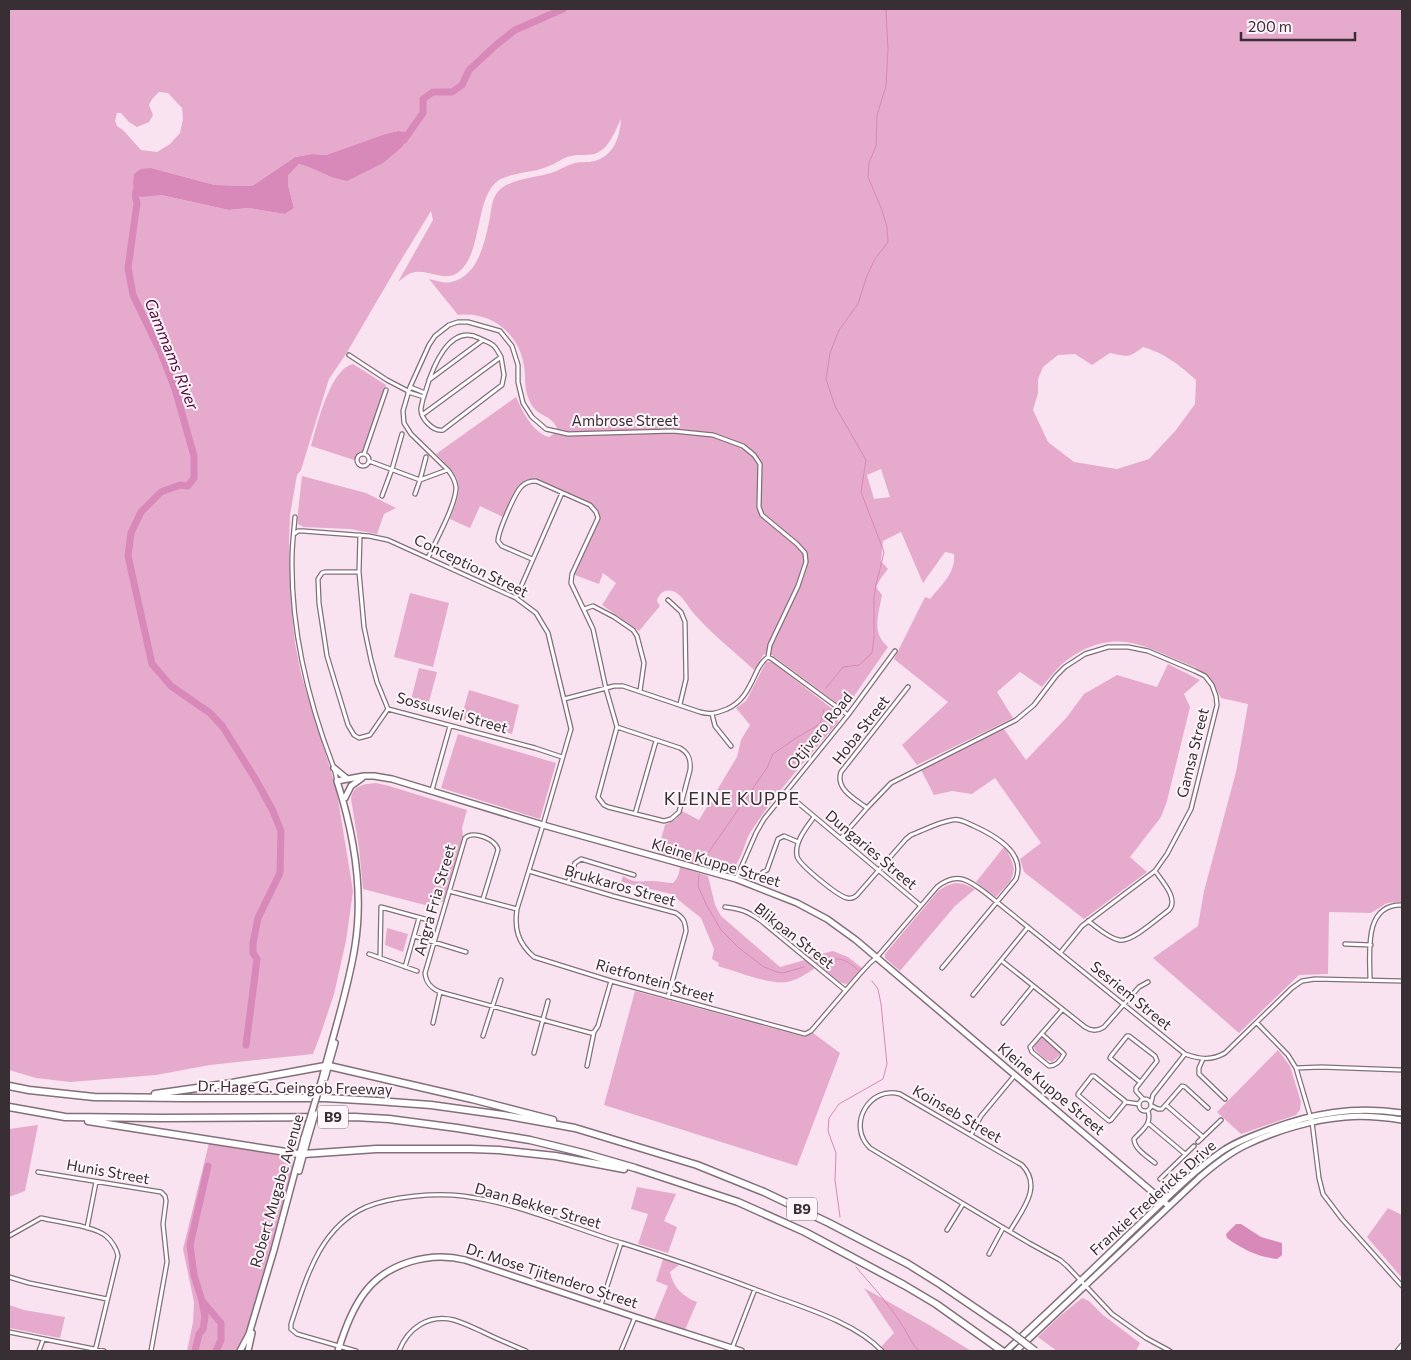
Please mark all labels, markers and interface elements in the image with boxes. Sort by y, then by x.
scale bar [1241,10,1355,42]
text: 200 m [1248,17,1292,35]
water label: Gammams River [141,295,204,413]
street label: Ambrose Street [572,411,678,429]
street label: Conception Street [411,530,531,601]
street label: Sossusvlei Street [395,688,510,737]
street label: Otjivero Road [783,688,856,773]
street label: Hoba Street [828,691,893,767]
street label: Gamsa Street [1172,706,1212,800]
district label: KLEINE KUPPE [664,787,800,809]
street label: Dungaries Street [822,806,921,893]
street label: Kleine Kuppe Street [649,834,783,890]
street label: Angra Fria Street [410,842,459,957]
street label: Brukkaros Street [563,861,678,910]
street label: Blikpan Street [751,899,838,972]
street label: Rietfontein Street [594,954,717,1006]
street label: Sesriem Street [1087,957,1176,1034]
street label: Kleine Kuppe Street [994,1038,1109,1138]
street label: Dr. Hage G. Geingob Freeway [197,1076,393,1098]
street label: Koinseb Street [910,1080,1005,1146]
road number: B9 [318,1106,348,1128]
street label: Robert Mugabe Avenue [246,1112,307,1269]
street label: Frankie Fredericks Drive [1086,1136,1219,1259]
street label: Hunis Street [65,1155,151,1187]
street label: Daan Bekker Street [473,1178,604,1232]
road number: B9 [787,1198,817,1220]
street label: Dr. Mose Tjitendero Street [464,1239,641,1311]

